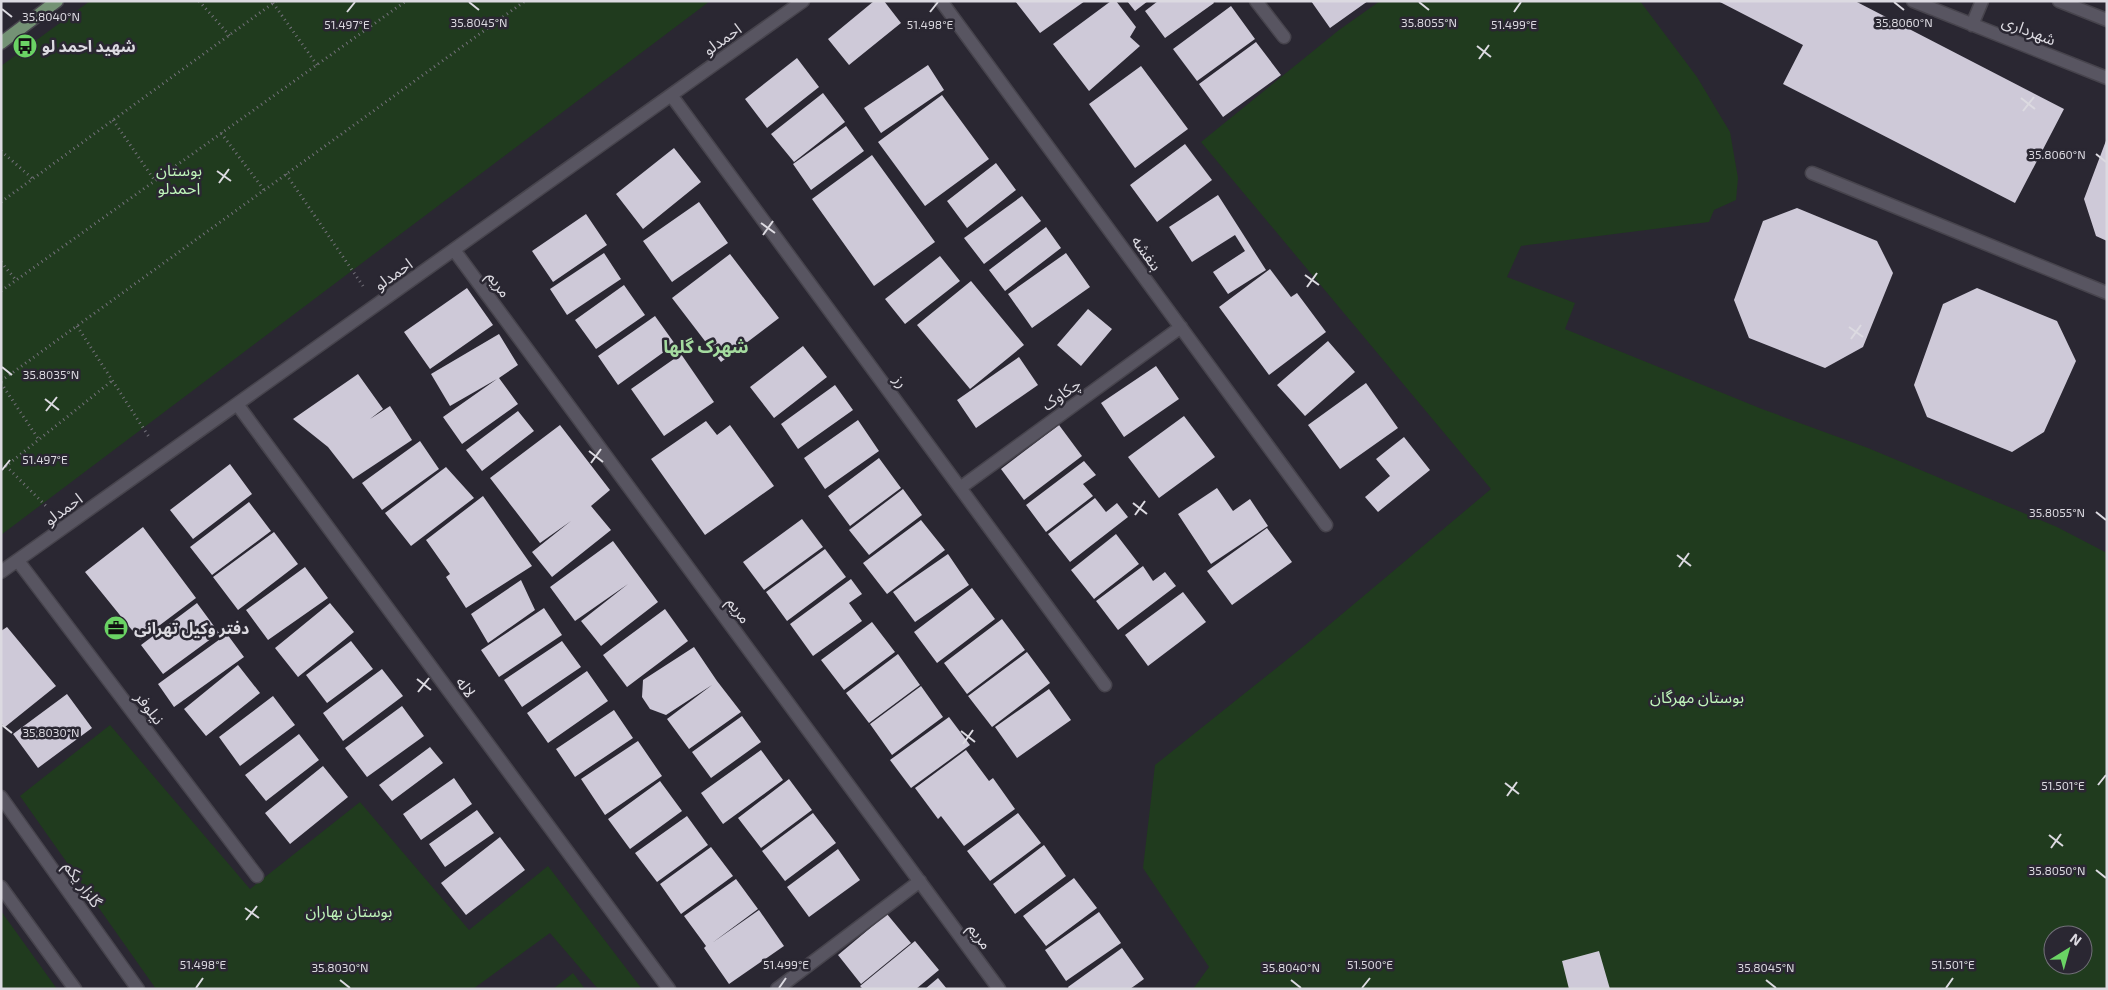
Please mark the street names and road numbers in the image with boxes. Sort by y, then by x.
street label: شهرداری [1999,11,2059,49]
street label: احمدلو [699,19,745,59]
street label: بنفشه [1128,231,1167,274]
street label: احمدلو [370,254,416,294]
street label: مریم [480,267,515,303]
street label: رز [889,370,913,392]
street label: چکاوک [1038,373,1085,416]
street label: احمدلو [40,488,86,530]
street label: مریم [720,593,755,629]
street label: لاله [452,673,480,701]
street label: نیلوفر [131,687,169,728]
street label: گلزار یکم [57,857,107,913]
street label: مریم [961,919,996,955]

